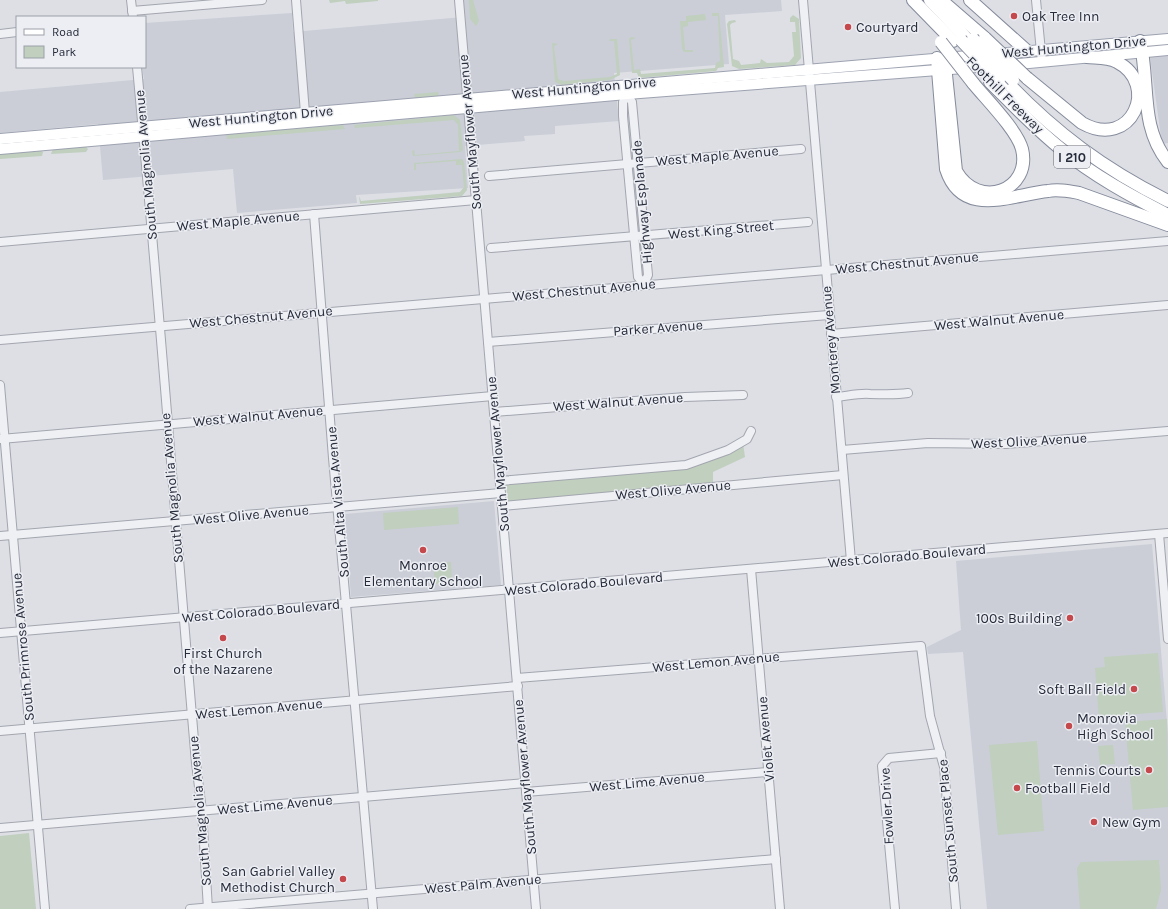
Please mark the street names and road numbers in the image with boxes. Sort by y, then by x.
street label: West Huntington Drive [1001,32,1147,62]
street label: Foothill Freeway [963,53,1048,138]
street label: South Mayflower Avenue [455,54,485,210]
street label: West Huntington Drive [511,73,657,103]
street label: South Magnolia Avenue [131,89,161,241]
street label: West Huntington Drive [188,102,334,132]
street label: Highway Esplanade [628,139,656,265]
street label: West Maple Avenue [655,142,779,170]
road number: I 210 [1054,146,1090,168]
street label: West Maple Avenue [176,207,300,235]
street label: West King Street [667,217,775,243]
street label: West Chestnut Avenue [835,248,979,278]
street label: West Chestnut Avenue [512,275,656,305]
street label: Monterey Avenue [818,285,844,395]
street label: West Chestnut Avenue [189,302,333,332]
street label: West Walnut Avenue [933,306,1065,334]
street label: Parker Avenue [612,316,704,340]
street label: South Mayflower Avenue [483,376,513,532]
street label: West Walnut Avenue [552,389,684,415]
street label: West Walnut Avenue [192,402,324,430]
street label: South Magnolia Avenue [157,412,187,564]
street label: South Alta Vista Avenue [323,426,353,578]
street label: West Olive Avenue [971,429,1087,453]
street label: West Olive Avenue [614,476,732,504]
street label: West Olive Avenue [192,501,310,529]
street label: West Colorado Boulevard [827,541,987,571]
street label: West Colorado Boulevard [504,569,664,599]
street label: South Primrose Avenue [8,572,38,722]
street label: West Colorado Boulevard [181,596,341,626]
street label: West Lemon Avenue [652,648,780,676]
street label: West Lemon Avenue [195,695,323,723]
street label: Violet Avenue [754,696,778,782]
street label: South Mayflower Avenue [510,699,540,855]
street label: South Magnolia Avenue [185,735,215,887]
street label: South Sunset Place [934,759,962,883]
street label: Fowler Drive [876,767,898,845]
street label: West Lime Avenue [589,768,705,796]
street label: West Lime Avenue [217,791,333,819]
street label: West Palm Avenue [424,870,542,898]

